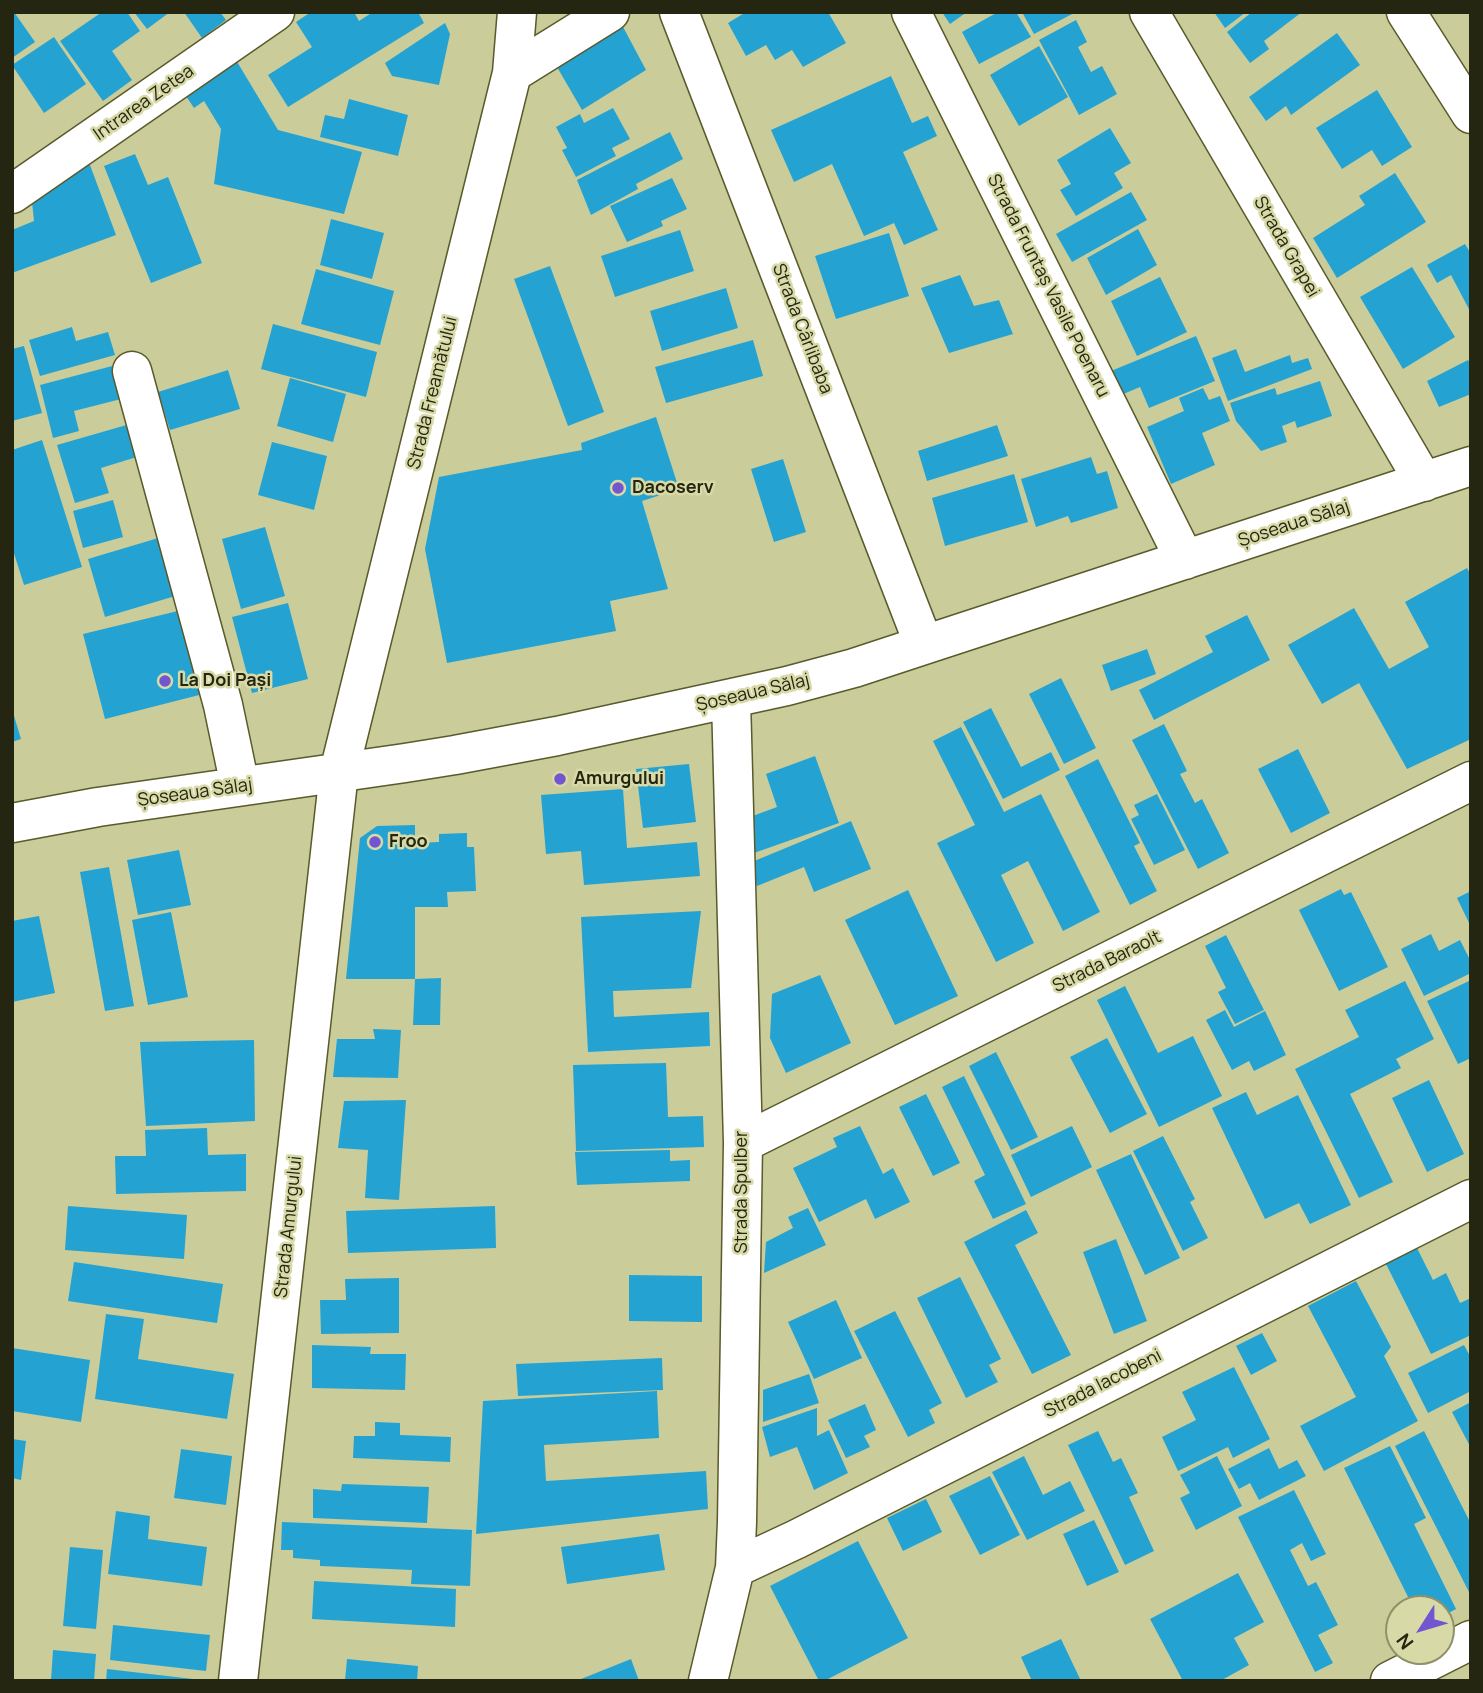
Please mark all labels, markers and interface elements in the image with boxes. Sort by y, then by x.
street label: Intrarea Zetea [90,61,198,145]
street label: Strada Fruntaș Vasile Poenaru [982,171,1114,401]
street label: Strada Grapei [1248,193,1324,301]
street label: Strada Cârlibaba [767,261,837,397]
street label: Strada Freamătului [404,314,462,472]
place label: Dacoserv [632,477,714,499]
marker: Dacoserv [610,480,626,496]
street label: Șoseaua Sălaj [1236,496,1352,552]
street label: Șoseaua Sălaj [694,669,812,717]
place label: La Doi Pași [179,670,271,692]
marker: La Doi Pași [157,673,173,689]
place label: Amurgului [574,768,664,790]
marker: Amurgului [552,771,568,787]
street label: Șoseaua Sălaj [136,774,254,812]
place label: Froo [389,831,428,853]
marker: Froo [367,834,383,850]
street label: Strada Baraolt [1049,926,1165,998]
street label: Strada Spulber [731,1130,753,1254]
street label: Strada Amurgului [271,1155,307,1299]
street label: Strada Iacobeni [1041,1345,1165,1423]
north arrow [1385,1595,1455,1665]
text: N [1390,1628,1419,1655]

